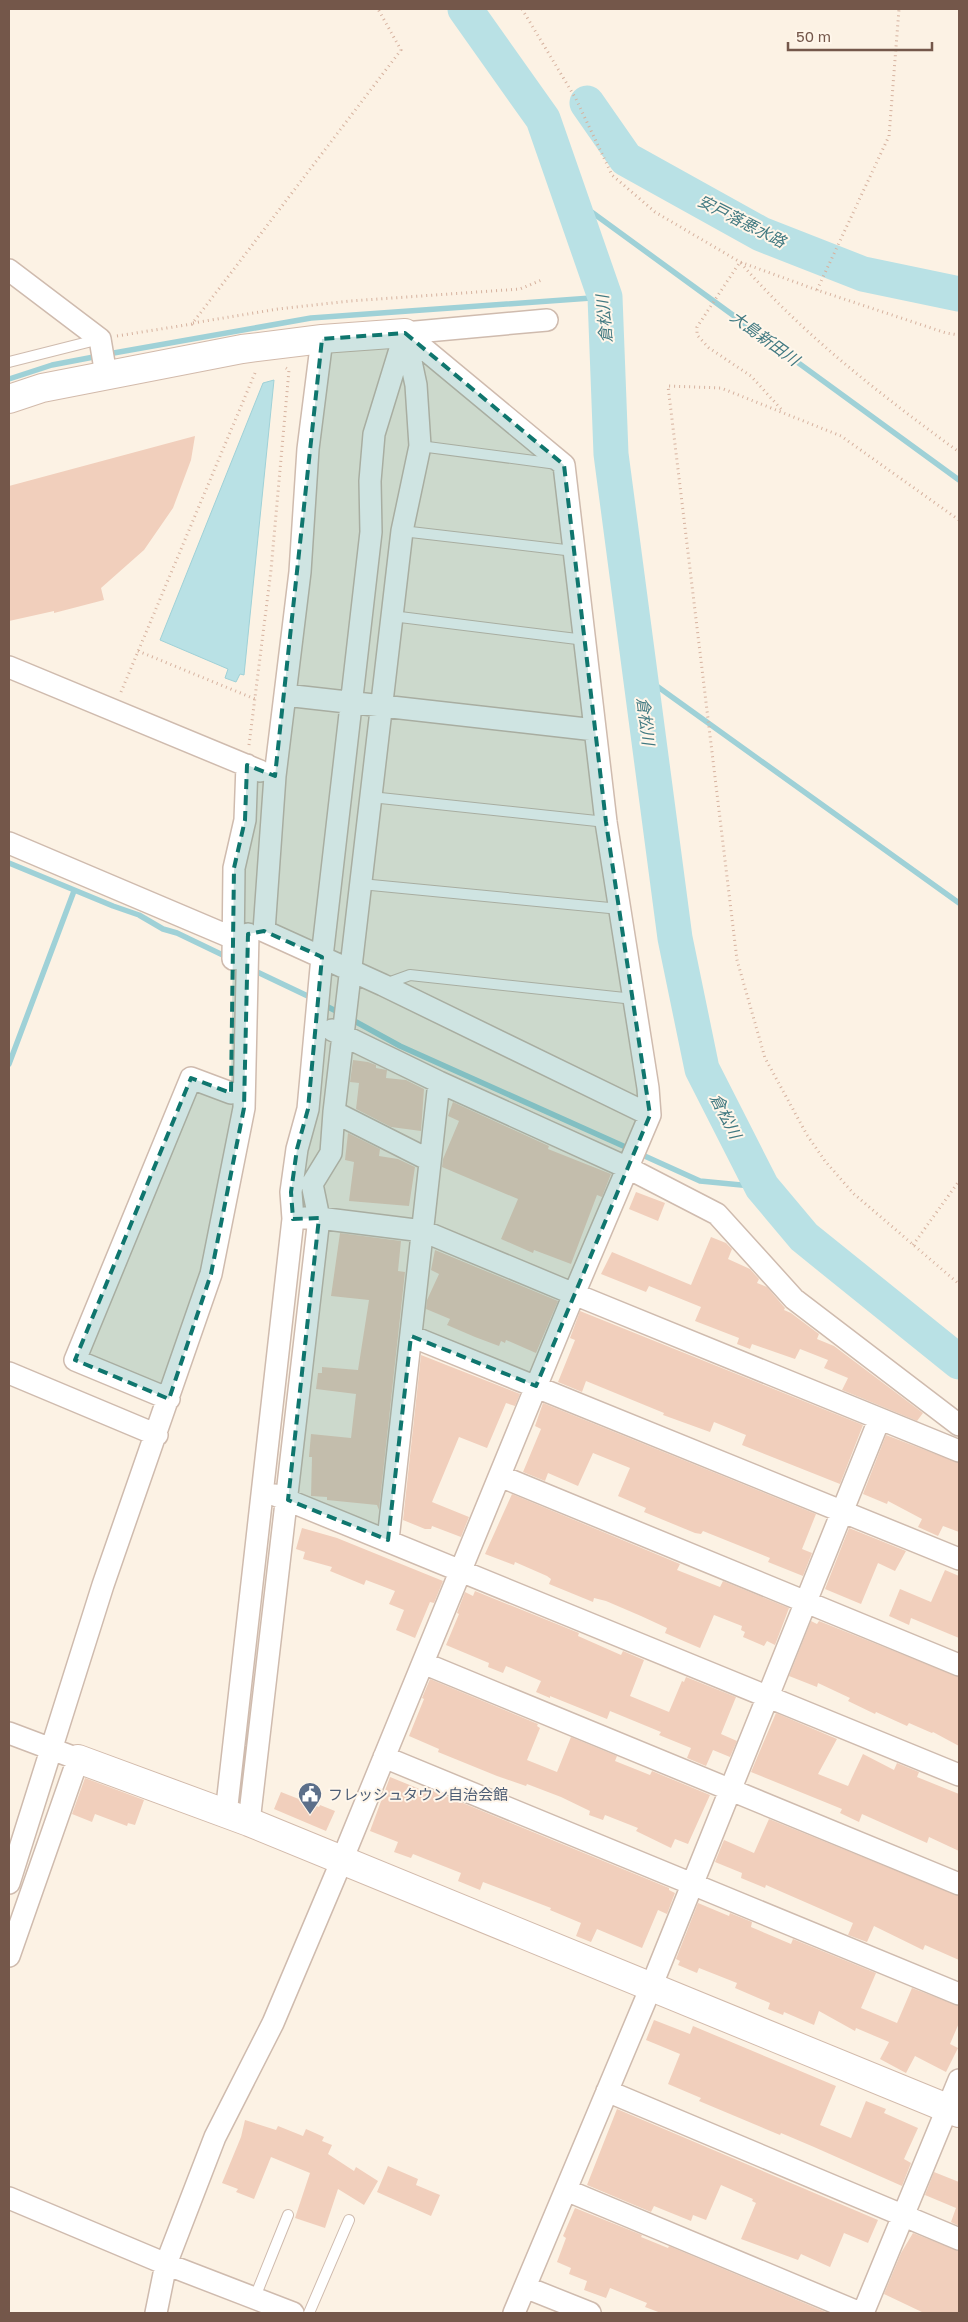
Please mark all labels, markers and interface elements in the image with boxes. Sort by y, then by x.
scale bar [788,20,932,52]
text: 50 m [796,27,831,45]
water label: 安戸落悪水路 [695,190,791,253]
water label: 倉松川 [592,292,616,344]
water label: 大島新田川 [727,306,805,371]
water label: 倉松川 [633,696,659,748]
water label: 倉松川 [706,1090,747,1144]
public building icon: フレッシュタウン自治会館 [297,1781,323,1815]
place label: フレッシュタウン自治会館 [328,1785,508,1803]

